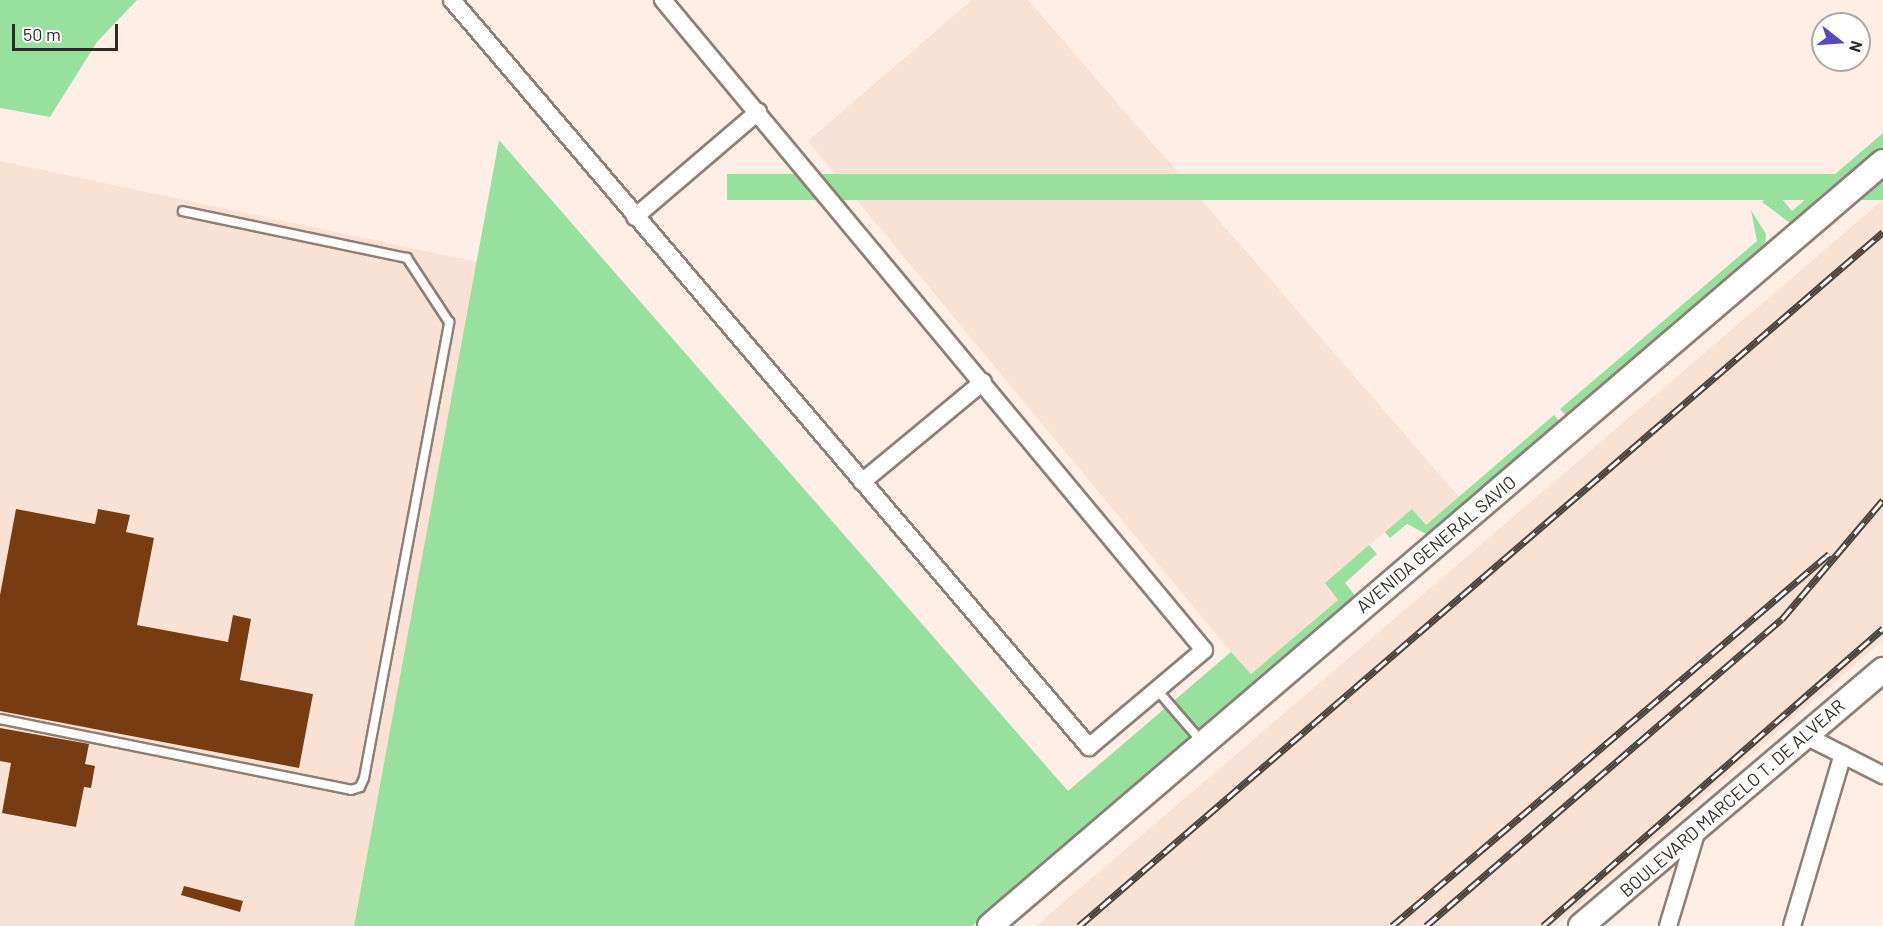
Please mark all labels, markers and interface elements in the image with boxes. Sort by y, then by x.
scale bar [15,12,122,50]
north arrow [1811,12,1871,72]
text: 50 m [23,23,61,45]
text: N [1846,39,1867,55]
street label: AVENIDA GENERAL SAVIO [1352,471,1520,617]
street label: BOULEVARD MARCELO T. DE ALVEAR [1615,695,1849,901]

